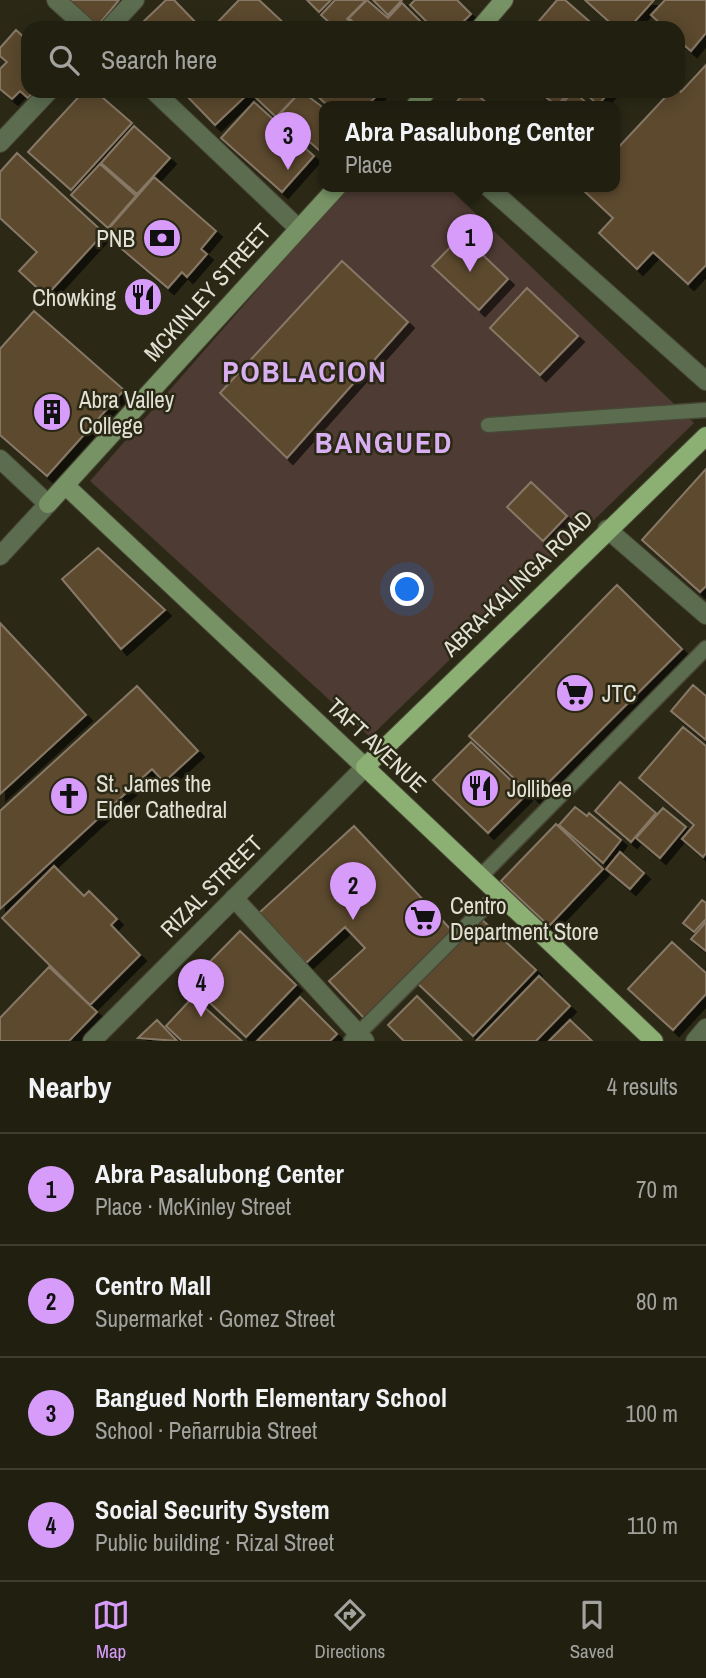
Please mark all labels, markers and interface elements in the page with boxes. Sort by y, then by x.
search box [21,21,685,98]
icon: search [45,41,83,79]
text: Search here [101,42,217,77]
popup [319,101,620,192]
pin: 3 [265,112,311,170]
text: Abra Pasalubong Center [345,114,594,149]
text: Place [345,149,392,180]
pin: 1 [447,214,493,272]
street label: MCKINLEY STREET [137,216,278,368]
bank icon: PNB [141,217,183,259]
place label: PNB [96,223,135,254]
restaurant icon: Chowking [122,276,164,318]
place label: Chowking [32,282,117,313]
district label: POBLACION [222,351,388,391]
place label: Abra Valley College [78,384,175,441]
building icon: Abra Valley College [31,391,73,433]
district label: BANGUED [315,422,453,462]
street label: ABRA-KALINGA ROAD [434,503,599,664]
your location [390,572,424,606]
supermarket icon: JTC [554,672,596,714]
place label: JTC [602,678,637,709]
street label: TAFT AVENUE [320,691,434,799]
restaurant icon: Jollibee [459,767,501,809]
place label: St. James the Elder Cathedral [96,768,227,825]
place label: Jollibee [507,773,572,804]
church icon: St. James the Elder Cathedral [48,775,90,817]
street label: RIZAL STREET [153,828,269,944]
pin: 2 [330,862,376,920]
place label: Centro Department Store [450,890,599,947]
supermarket icon: Centro Department Store [402,897,444,939]
pin: 4 [178,959,224,1017]
text: Nearby [28,1067,111,1107]
text: 4 results [607,1071,678,1102]
text: Abra Pasalubong Center [95,1156,344,1191]
text: 1 [46,1174,56,1205]
text: 70 m [636,1174,678,1205]
text: Place · McKinley Street [95,1191,291,1222]
text: Centro Mall [95,1268,211,1303]
text: 2 [46,1286,56,1317]
text: 80 m [636,1286,678,1317]
text: Supermarket · Gomez Street [95,1303,335,1334]
text: Bangued North Elementary School [95,1380,447,1415]
text: 3 [46,1398,56,1429]
text: 100 m [626,1398,678,1429]
text: School · Peñarrubia Street [95,1415,317,1446]
text: Social Security System [95,1492,330,1527]
text: 4 [46,1510,56,1541]
text: 110 m [627,1510,678,1541]
text: Public building · Rizal Street [95,1527,334,1558]
tab: Map [92,1596,130,1664]
tab: Directions [314,1596,385,1664]
tab: Saved [570,1596,614,1664]

